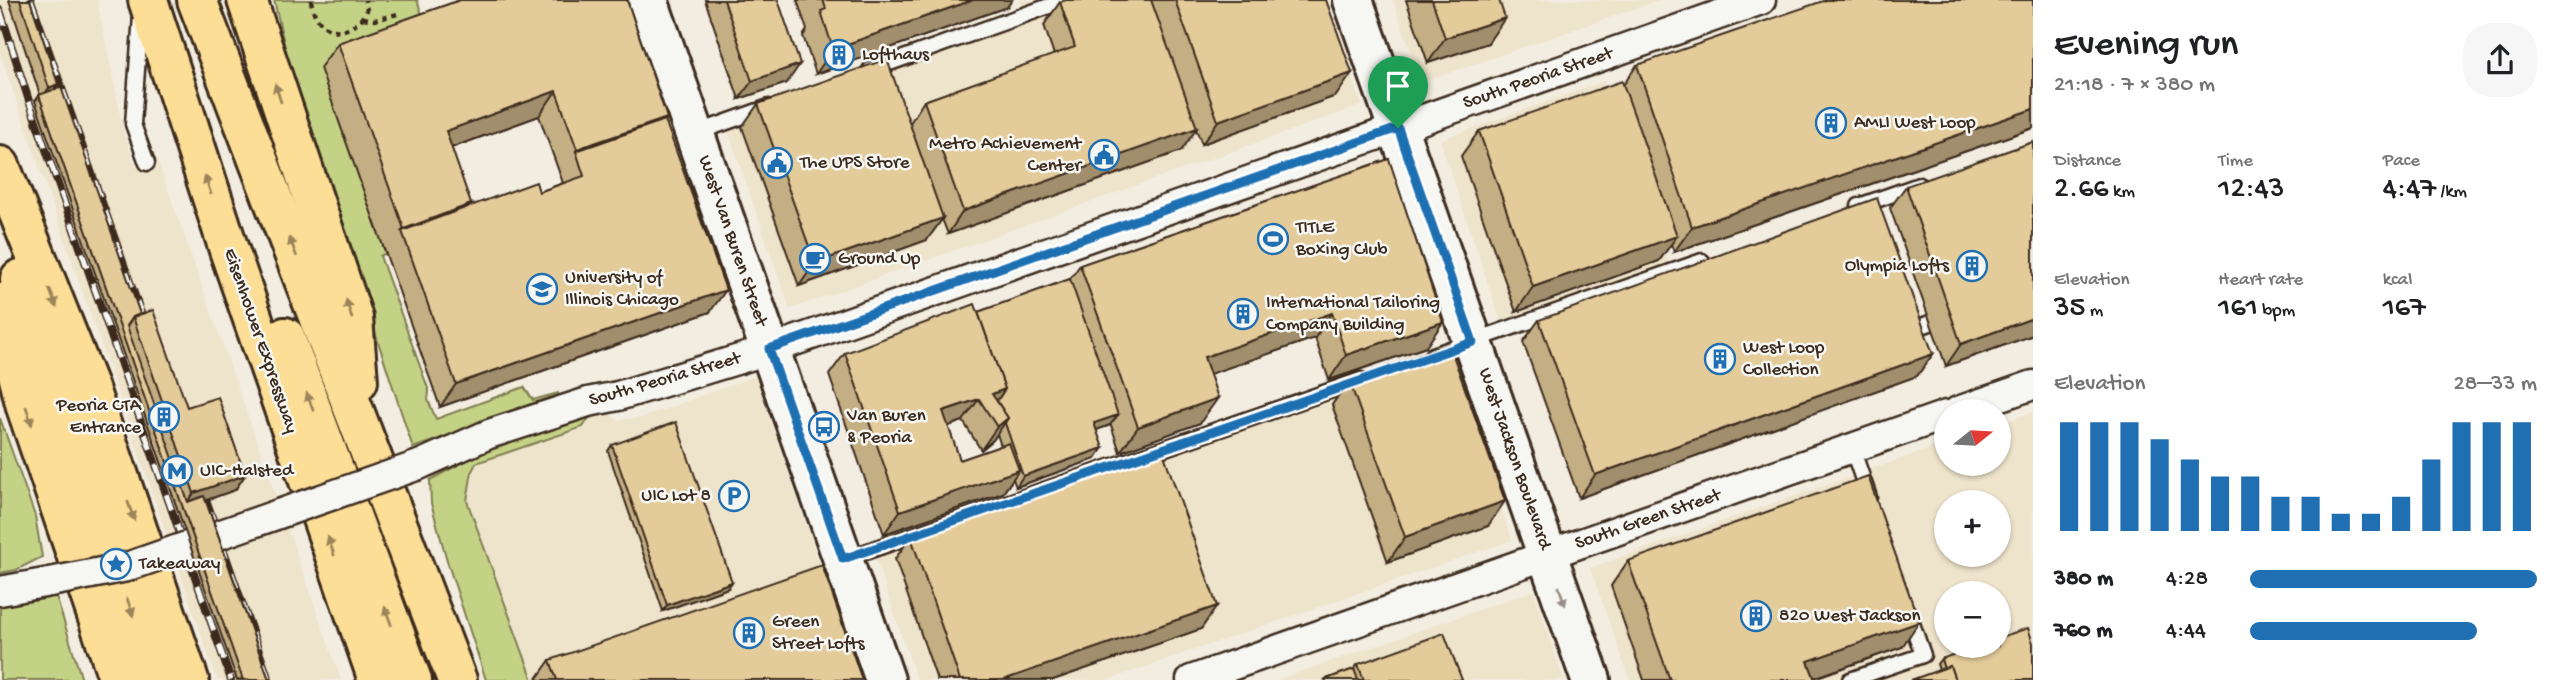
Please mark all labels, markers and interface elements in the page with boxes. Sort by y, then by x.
button: share [2463,23,2537,97]
text: Evening run [2054,24,2238,68]
building icon: Lofthaus [822,38,856,72]
street label: South Peoria Street [1460,42,1618,115]
place label: Lofthaus [862,44,930,67]
pin [1368,56,1428,128]
icon: arrive [1379,67,1417,105]
text: 21:18 · 7 × 380 m [2054,72,2215,99]
one-way arrow [272,82,283,103]
building icon: AMLI West Loop [1814,106,1848,140]
place label: AMLI West Loop [1854,112,1976,135]
place label: Metro Achievement Center [929,133,1083,178]
public building icon: Metro Achievement Center [1087,138,1121,172]
public building icon: The UPS Store [760,146,794,180]
text: Distance [2054,150,2121,173]
text: Time [2218,150,2253,173]
text: Pace [2383,150,2420,173]
place label: The UPS Store [799,152,910,175]
street label: West Van Buren Street [692,153,773,332]
text: 2.66 [2054,173,2109,208]
text: 12:43 [2218,173,2284,208]
text: 4:47 [2383,173,2436,208]
one-way arrow [202,175,213,196]
text: km [2109,181,2135,204]
text: /km [2436,181,2467,204]
place label: TITLE Boxing Club [1295,217,1387,262]
sports icon: TITLE Boxing Club [1256,222,1290,256]
one-way arrow [287,237,298,258]
cafe icon: Ground Up [798,242,832,276]
street label: Eisenhower Expressway [218,246,303,437]
place label: Ground Up [838,248,921,271]
building icon: Olympia Lofts [1955,249,1989,283]
place label: Olympia Lofts [1845,255,1950,278]
place label: University of Illinois Chicago [565,267,679,312]
text: Elevation [2054,269,2130,292]
text: Heart rate [2218,269,2303,292]
text: kcal [2383,269,2412,292]
school or university icon: University of Illinois Chicago [525,272,559,306]
one-way arrow [47,287,58,308]
place label: International Tailoring Company Building [1266,292,1440,337]
text: 35 [2054,292,2085,327]
text: 161 [2218,292,2258,327]
text: 167 [2383,292,2426,327]
building icon: International Tailoring Company Building [1226,297,1260,331]
one-way arrow [344,298,354,319]
text: m [2085,300,2103,323]
text: bpm [2258,300,2295,323]
place label: West Loop Collection [1743,337,1825,382]
building icon: West Loop Collection [1703,342,1737,376]
street label: South Peoria Street [586,347,746,413]
street label: West Jackson Boulevard [1472,365,1556,555]
text: Elevation [2054,371,2145,398]
text: 28–33 m [2453,371,2537,398]
one-way arrow [304,392,315,413]
place label: Peoria CTA Entrance [55,395,143,440]
north arrow [1934,399,2011,476]
map controls [1934,399,2011,658]
building icon: Peoria CTA Entrance [147,400,181,434]
place label: Van Buren & Peoria [846,405,926,450]
one-way arrow [24,406,35,427]
bus stop icon: Van Buren & Peoria [807,410,841,444]
metro station icon: UIC-Halsted [160,454,194,488]
place label: UIC-Halsted [200,460,295,483]
parking icon: UIC Lot 8 [717,479,751,513]
street label: South Green Street [1572,484,1726,556]
place label: UIC Lot 8 [641,485,711,508]
button: + [1934,490,2011,567]
one-way arrow [126,501,137,522]
one-way arrow [325,535,336,556]
place icon: Takeaway [99,547,133,581]
place label: Takeaway [138,553,221,576]
text: 380 m [2054,566,2113,593]
text: 4:28 [2166,566,2208,593]
button: − [1934,581,2011,658]
one-way arrow [1557,586,1568,607]
one-way arrow [125,597,136,618]
building icon: 820 West Jackson [1739,599,1773,633]
one-way arrow [383,605,394,626]
place label: 820 West Jackson [1779,605,1921,628]
place label: Green Street Lofts [772,611,866,656]
building icon: Green Street Lofts [732,616,766,650]
text: 760 m [2054,618,2112,645]
text: 4:44 [2166,618,2206,645]

